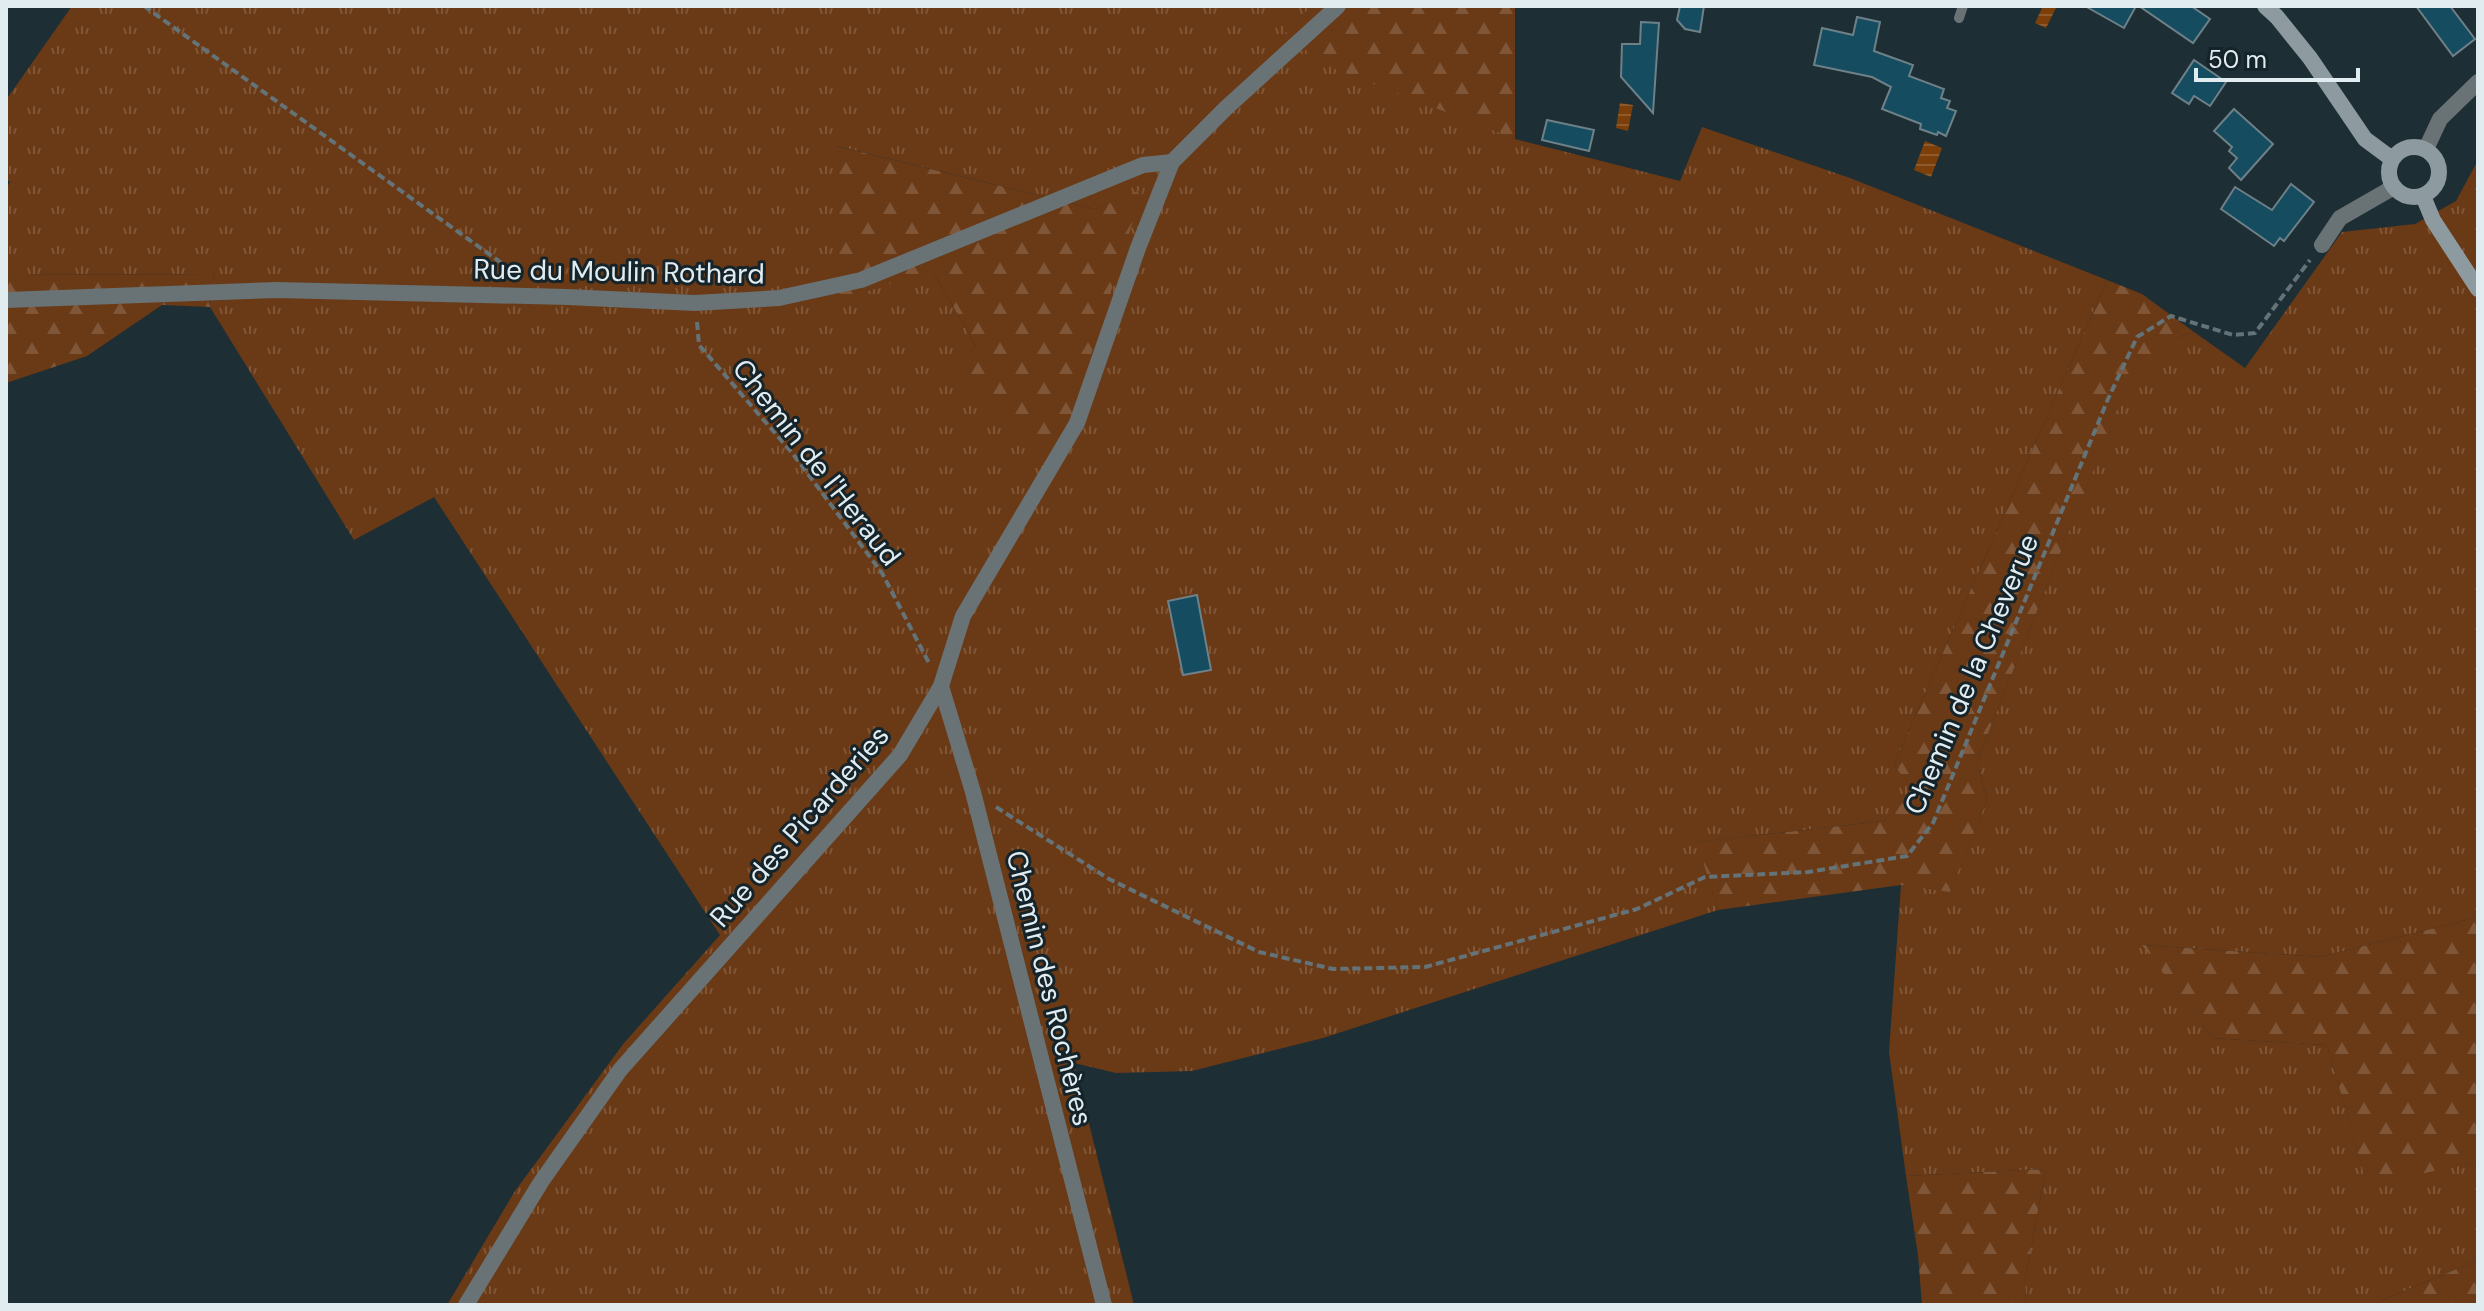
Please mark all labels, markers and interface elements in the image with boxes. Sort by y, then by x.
scale bar [2196,32,2358,82]
text: 50 m [2208,44,2267,75]
street label: Rue du Moulin Rothard [473,250,765,293]
street label: Chemin de l'Heraud [724,351,909,573]
street label: Chemin de la Cheverue [1896,528,2047,820]
street label: Rue des Picarderies [702,718,897,935]
street label: Chemin des Rochères [997,847,1102,1130]

